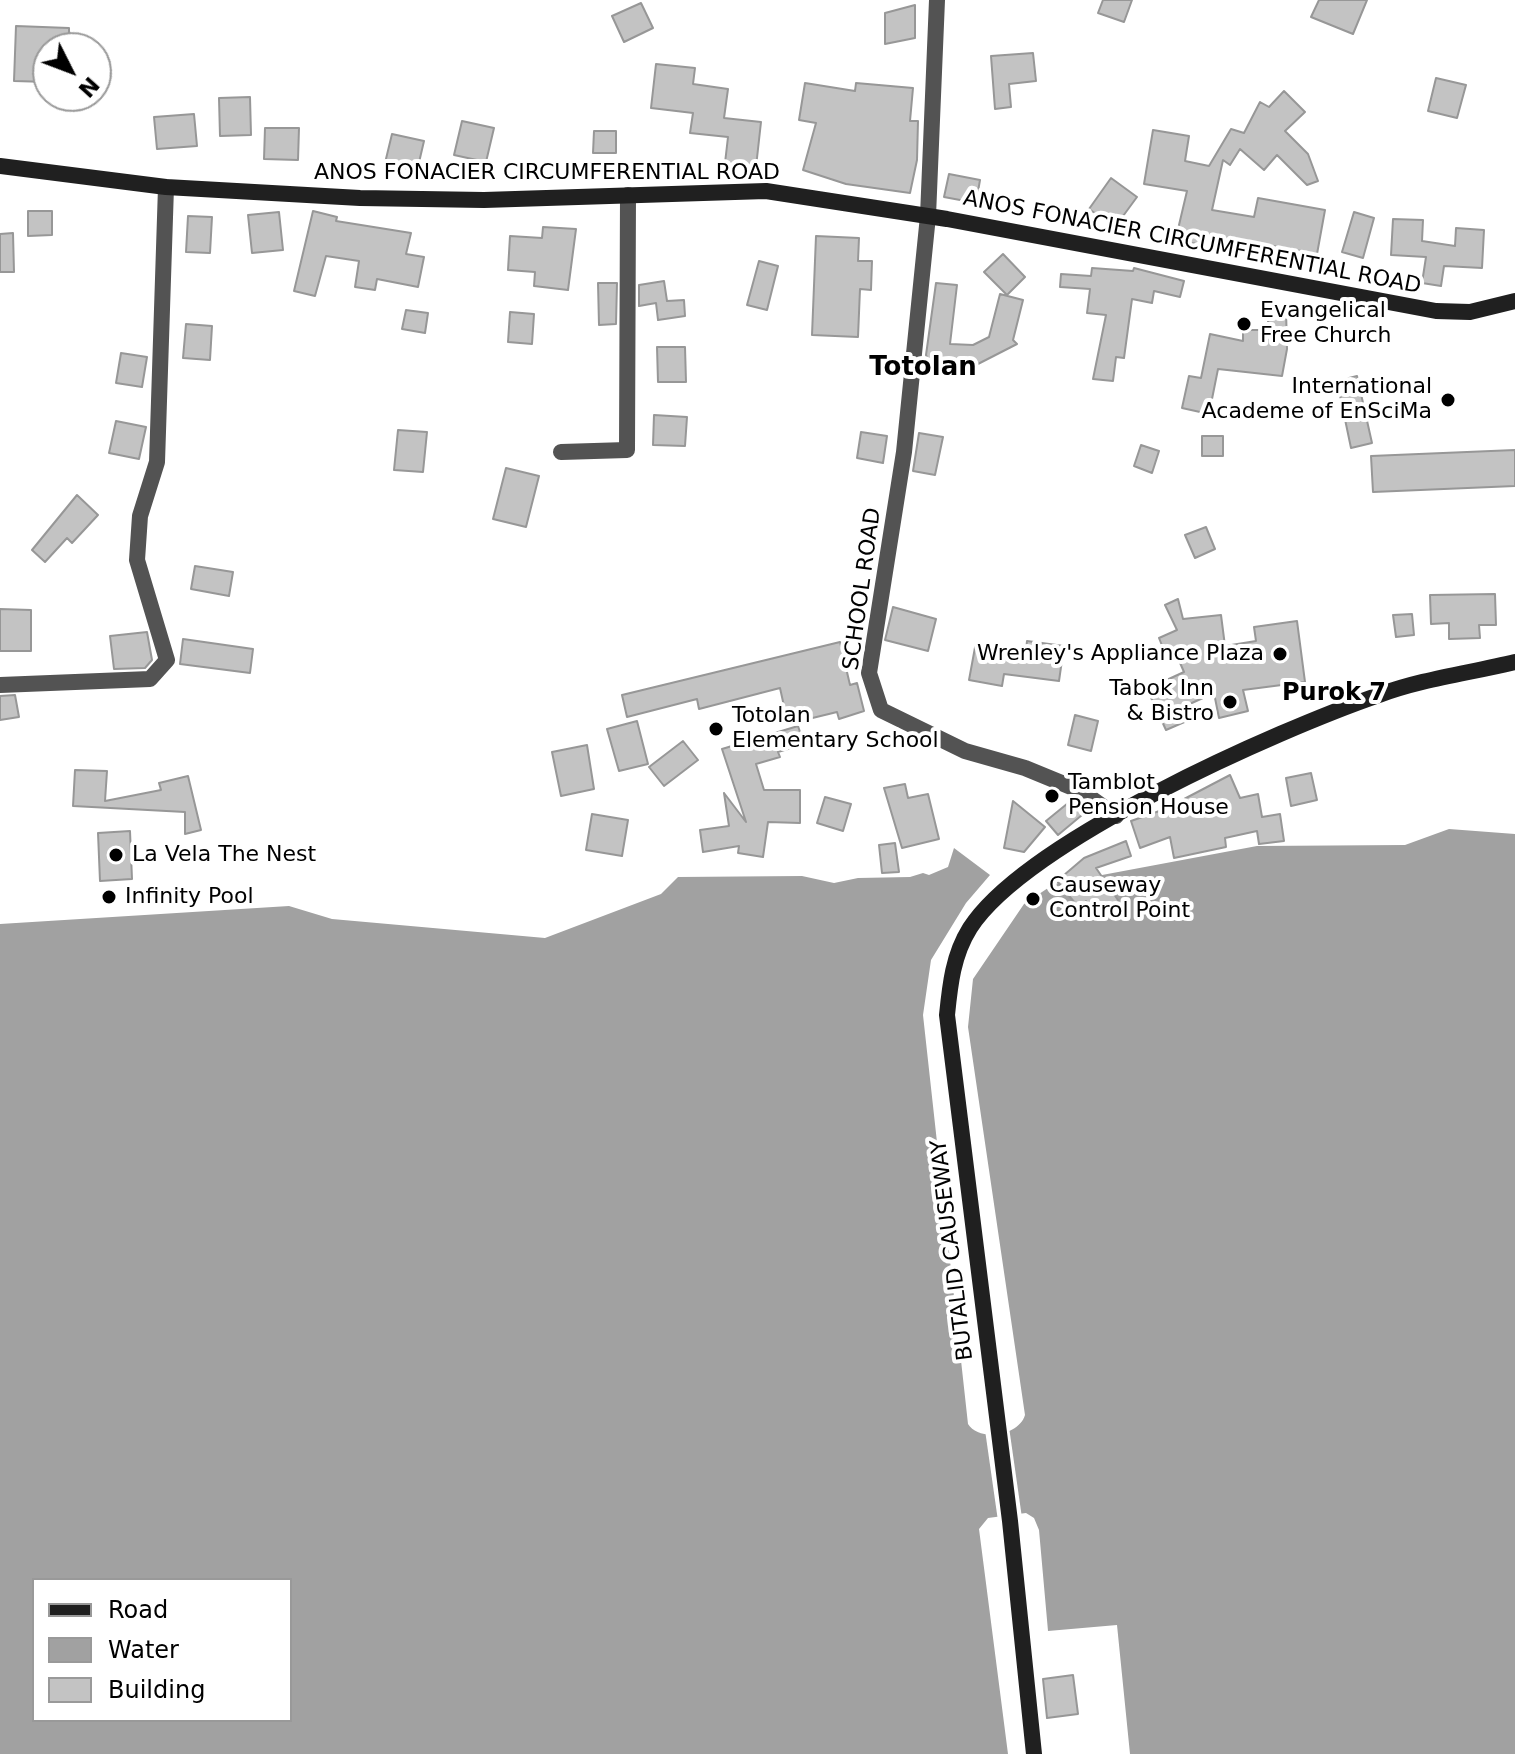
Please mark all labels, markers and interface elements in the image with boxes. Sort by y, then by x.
north arrow [32,32,112,112]
text: N [73,72,104,102]
street label: ANOS FONACIER CIRCUMFERENTIAL ROAD [314,160,780,186]
street label: ANOS FONACIER CIRCUMFERENTIAL ROAD [961,186,1423,300]
place label: Evangelical Free Church [1260,298,1392,350]
marker: Evangelical Free Church [1235,315,1253,333]
district label: Totolan [869,352,977,384]
place label: International Academe of EnSciMa [1202,374,1432,426]
marker: International Academe of EnSciMa [1439,391,1457,409]
street label: SCHOOL ROAD [839,506,887,672]
place label: Wrenley's Appliance Plaza [977,641,1264,667]
marker: Wrenley's Appliance Plaza [1271,645,1289,663]
place label: Tabok Inn & Bistro [1109,676,1214,728]
district label: Purok 7 [1282,680,1386,708]
marker: Tabok Inn & Bistro [1221,693,1239,711]
place label: Totolan Elementary School [732,703,939,754]
marker: Totolan Elementary School [707,720,725,738]
place label: Tamblot Pension House [1068,770,1229,822]
marker: Tamblot Pension House [1043,787,1061,805]
place label: La Vela The Nest [132,842,316,868]
marker: La Vela The Nest [107,846,125,864]
place label: Causeway Control Point [1049,873,1190,924]
place label: Infinity Pool [125,884,253,910]
marker: Infinity Pool [100,888,118,906]
marker: Causeway Control Point [1024,890,1042,908]
street label: BUTALID CAUSEWAY [926,1138,980,1362]
legend [32,1578,292,1722]
text: Road [108,1596,168,1624]
text: Water [108,1636,179,1664]
text: Building [108,1676,205,1704]

